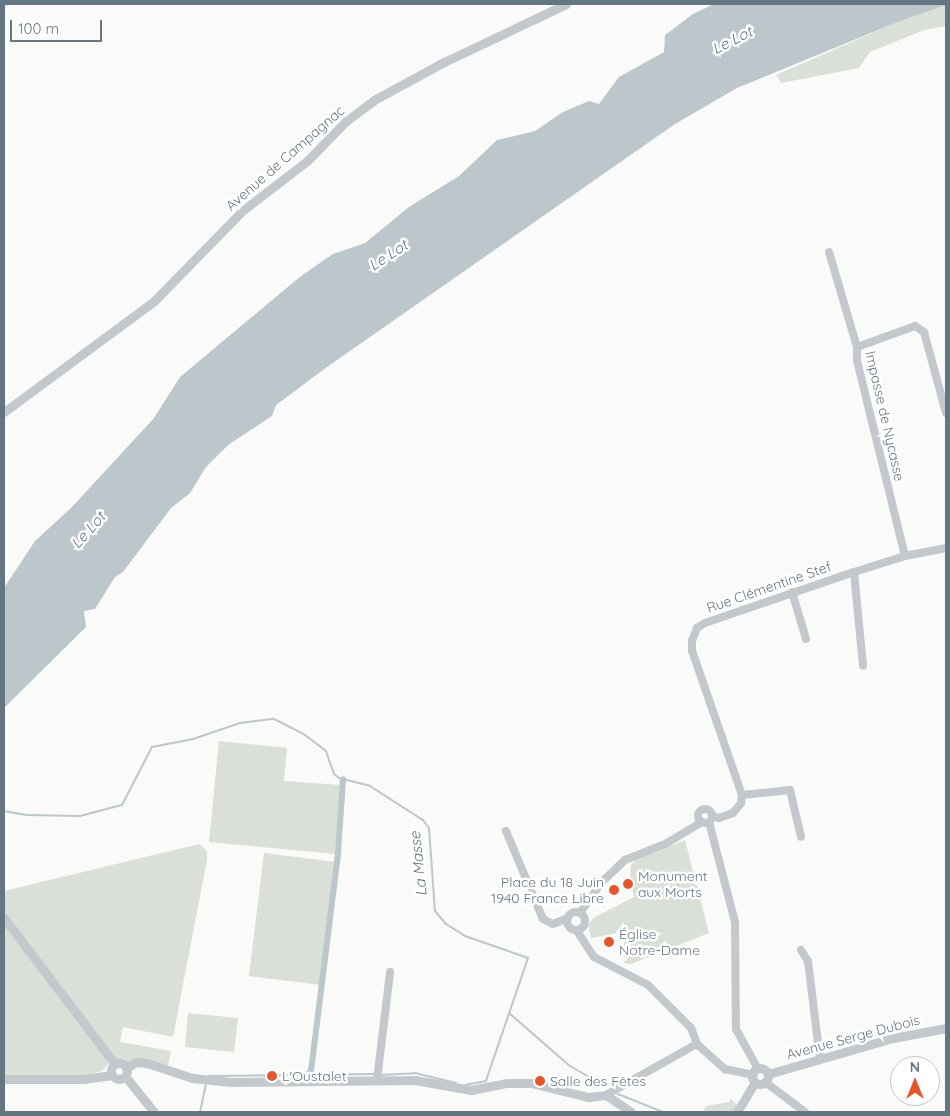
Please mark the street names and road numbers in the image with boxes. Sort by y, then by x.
street label: Avenue de Campagnac [222,102,348,214]
street label: Impasse de Nycasse [862,349,908,483]
street label: Rue Clémentine Stef [704,558,834,616]
street label: Avenue Serge Dubois [784,1011,922,1063]

